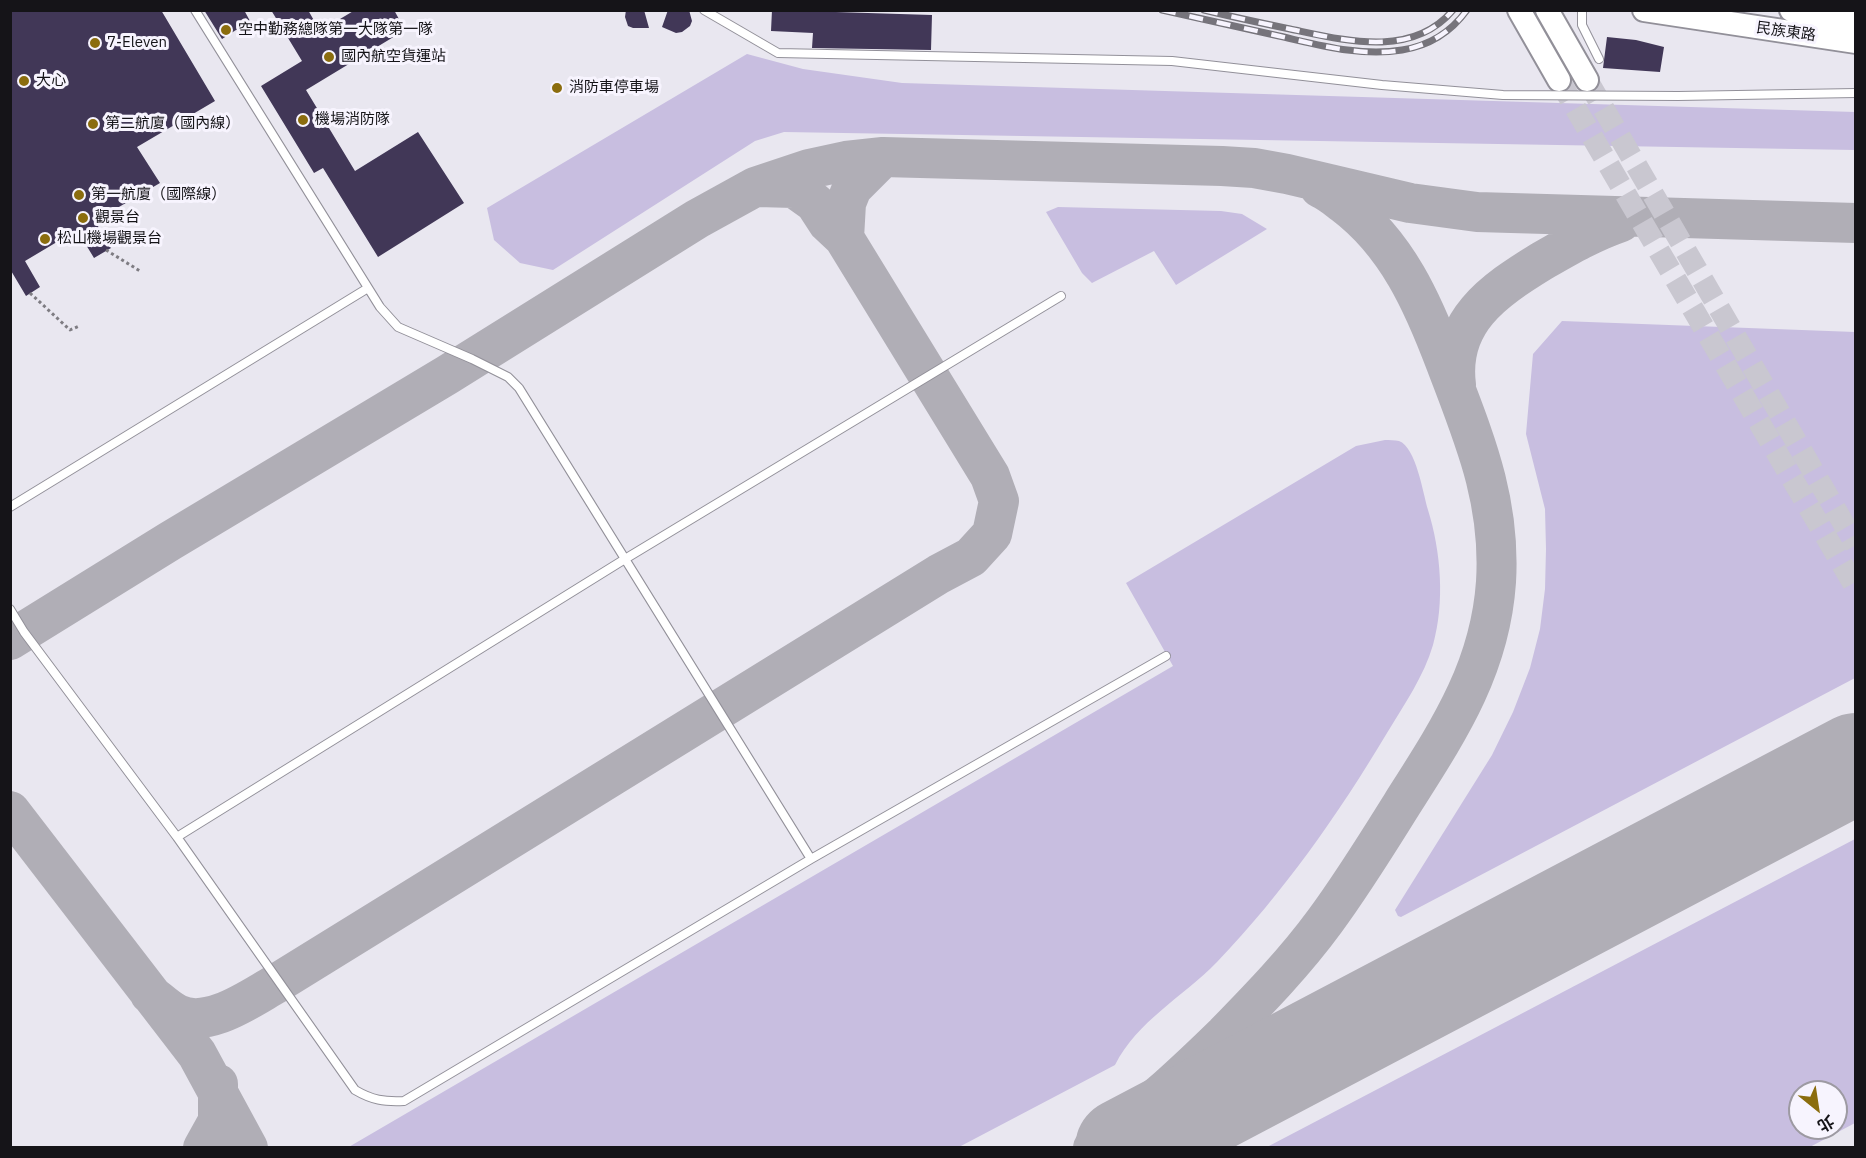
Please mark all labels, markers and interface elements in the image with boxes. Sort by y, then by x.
street label: 民族東路 [1755,19,1817,45]
place label: 空中勤務總隊第一大隊第一隊 [238,21,433,39]
marker: 空中勤務總隊第一大隊第一隊 [219,23,233,37]
place label: 7-Eleven [107,34,167,52]
marker: 7-Eleven [88,36,102,50]
place label: 國內航空貨運站 [341,48,446,66]
marker: 國內航空貨運站 [322,50,336,64]
place label: 大心 [36,72,66,90]
marker: 大心 [17,74,31,88]
place label: 消防車停車場 [569,79,659,97]
marker: 消防車停車場 [550,81,564,95]
place label: 機場消防隊 [315,111,390,129]
marker: 機場消防隊 [296,113,310,127]
place label: 第二航廈（國內線） [105,115,240,133]
marker: 第二航廈（國內線） [86,117,100,131]
place label: 第一航廈（國際線） [91,186,226,204]
marker: 第一航廈（國際線） [72,188,86,202]
place label: 觀景台 [95,209,140,227]
marker: 觀景台 [76,211,90,225]
place label: 松山機場觀景台 [57,230,162,248]
marker: 松山機場觀景台 [38,232,52,246]
north arrow [1788,1080,1848,1140]
text: 北 [1814,1111,1838,1137]

